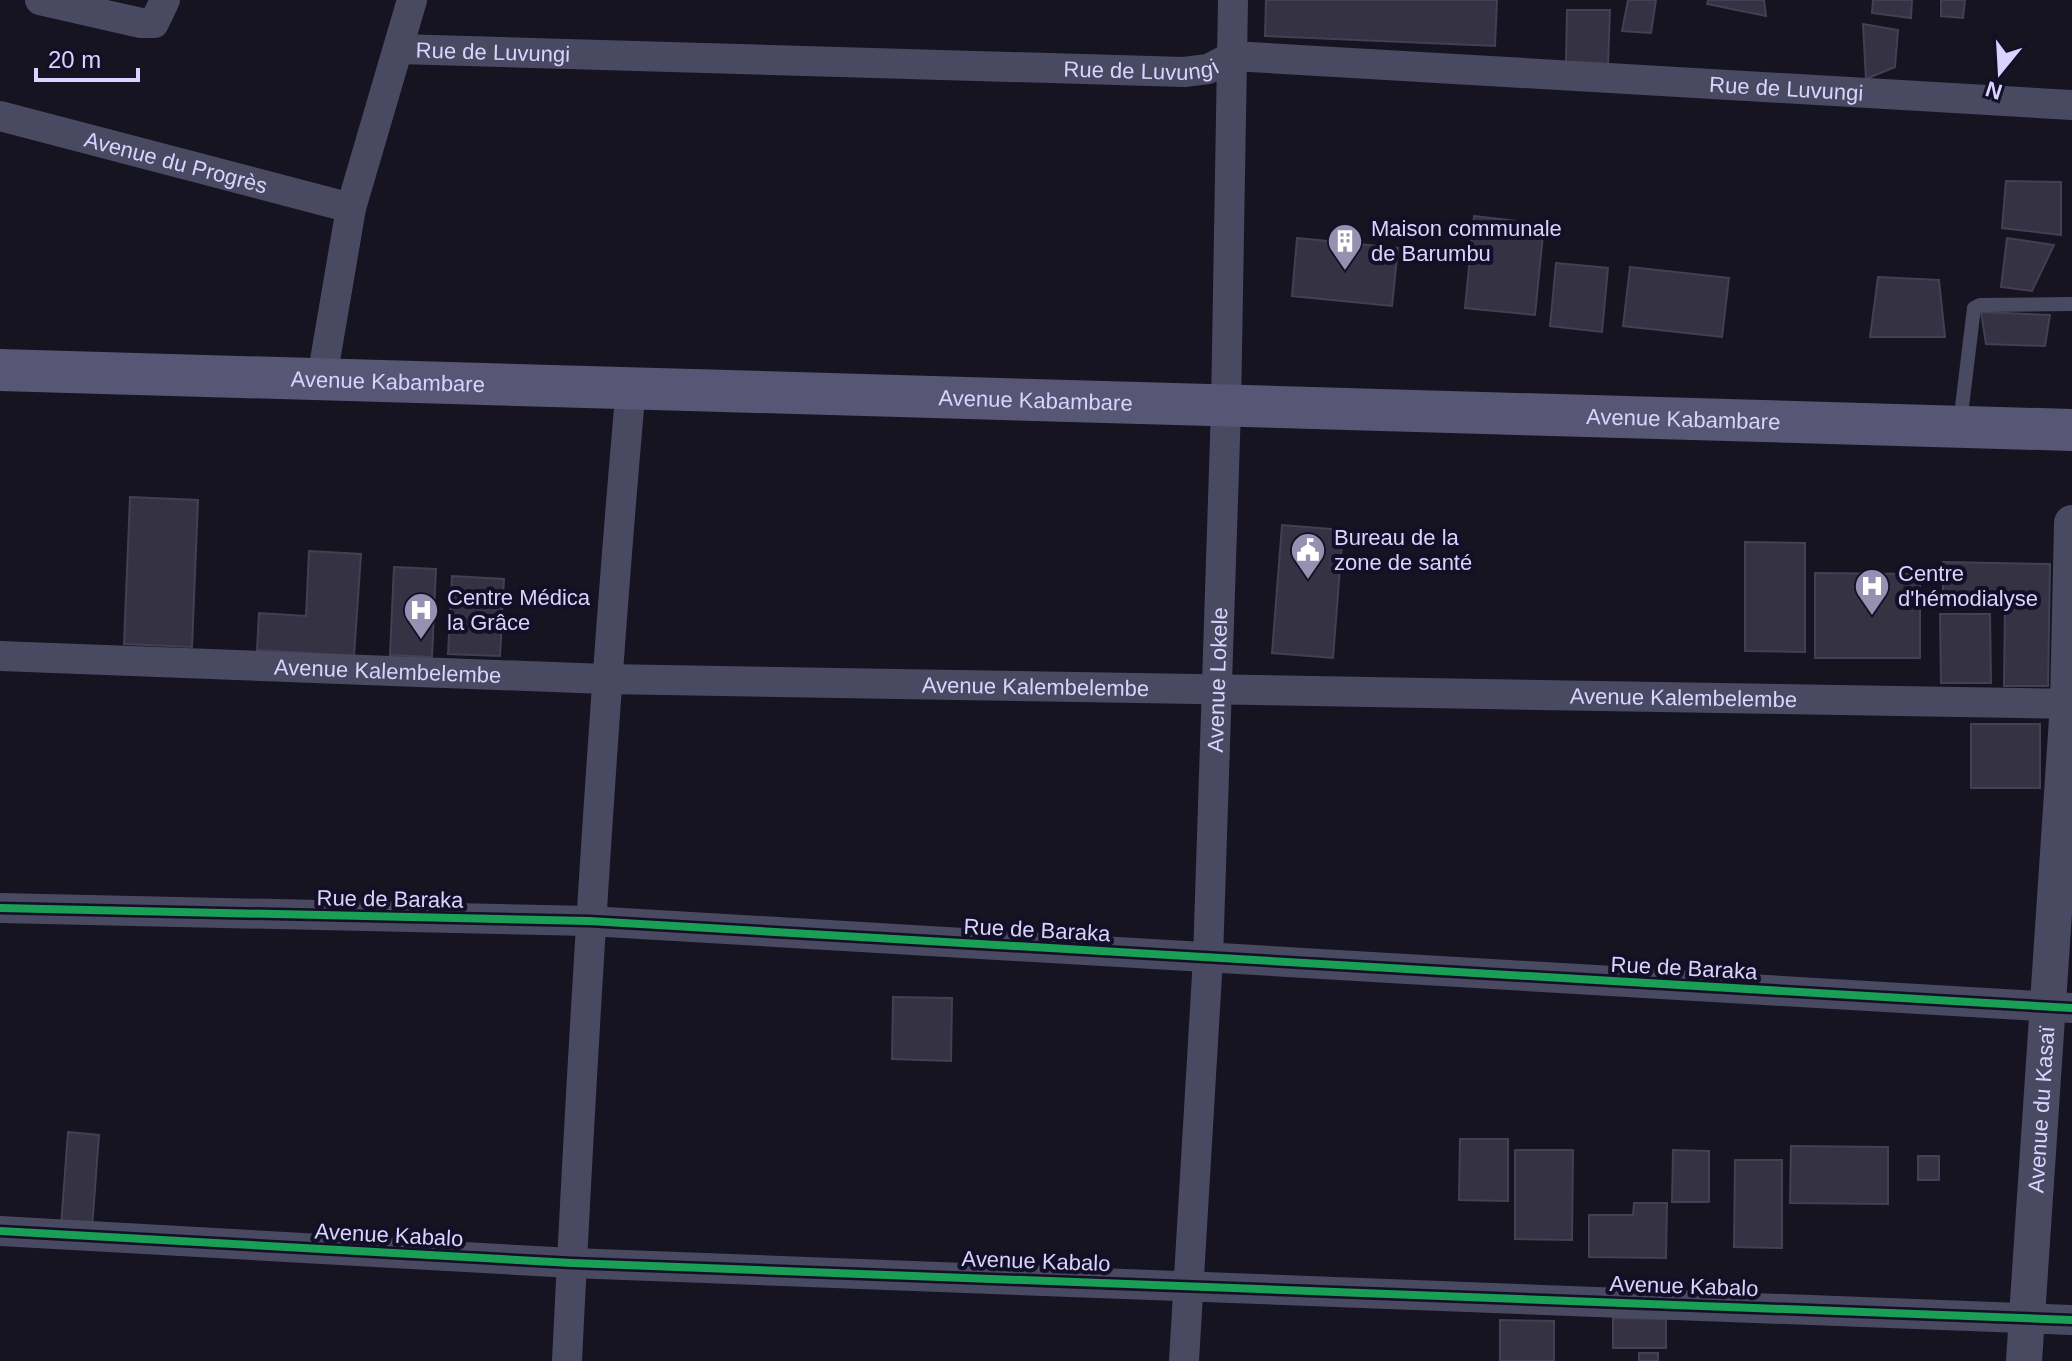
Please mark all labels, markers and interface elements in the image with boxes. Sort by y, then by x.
scale bar [36,32,138,82]
north arrow [1960,32,2040,112]
street label: Rue de Luvungi [415,37,570,67]
text: 20 m [48,46,101,73]
street label: Rue de Luvungi [1063,53,1222,85]
street label: Rue de Luvungi [1709,71,1864,105]
text: N [1983,76,2005,105]
street label: Avenue du Progrès [82,126,270,198]
place label: Maison communale de Barumbu [1371,216,1562,266]
building icon: Maison communale de Barumbu [1326,222,1364,272]
street label: Avenue Kabambare [290,366,485,397]
street label: Avenue Kabambare [938,385,1133,415]
street label: Avenue Kabambare [1586,403,1781,434]
place label: Bureau de la zone de santé [1334,525,1472,575]
public building icon: Bureau de la zone de santé [1289,531,1327,581]
place label: Centre d'hémodialyse [1898,561,2038,611]
hospital icon: Centre d'hémodialyse [1853,567,1891,617]
place label: Centre Médica la Grâce [447,585,591,635]
hospital icon: Centre Médica la Grâce [402,591,440,641]
street label: Avenue Lokele [1202,607,1232,753]
street label: Avenue Kalembelembe [274,654,502,688]
street label: Avenue Kalembelembe [922,672,1149,701]
street label: Avenue Kalembelembe [1570,683,1797,712]
street label: Rue de Baraka [316,885,464,913]
street label: Rue de Baraka [963,914,1112,946]
street label: Rue de Baraka [1610,952,1759,984]
street label: Avenue du Kasaï [2023,1024,2059,1194]
street label: Avenue Kabalo [314,1219,464,1251]
street label: Avenue Kabalo [961,1246,1111,1276]
street label: Avenue Kabalo [1609,1271,1759,1301]

